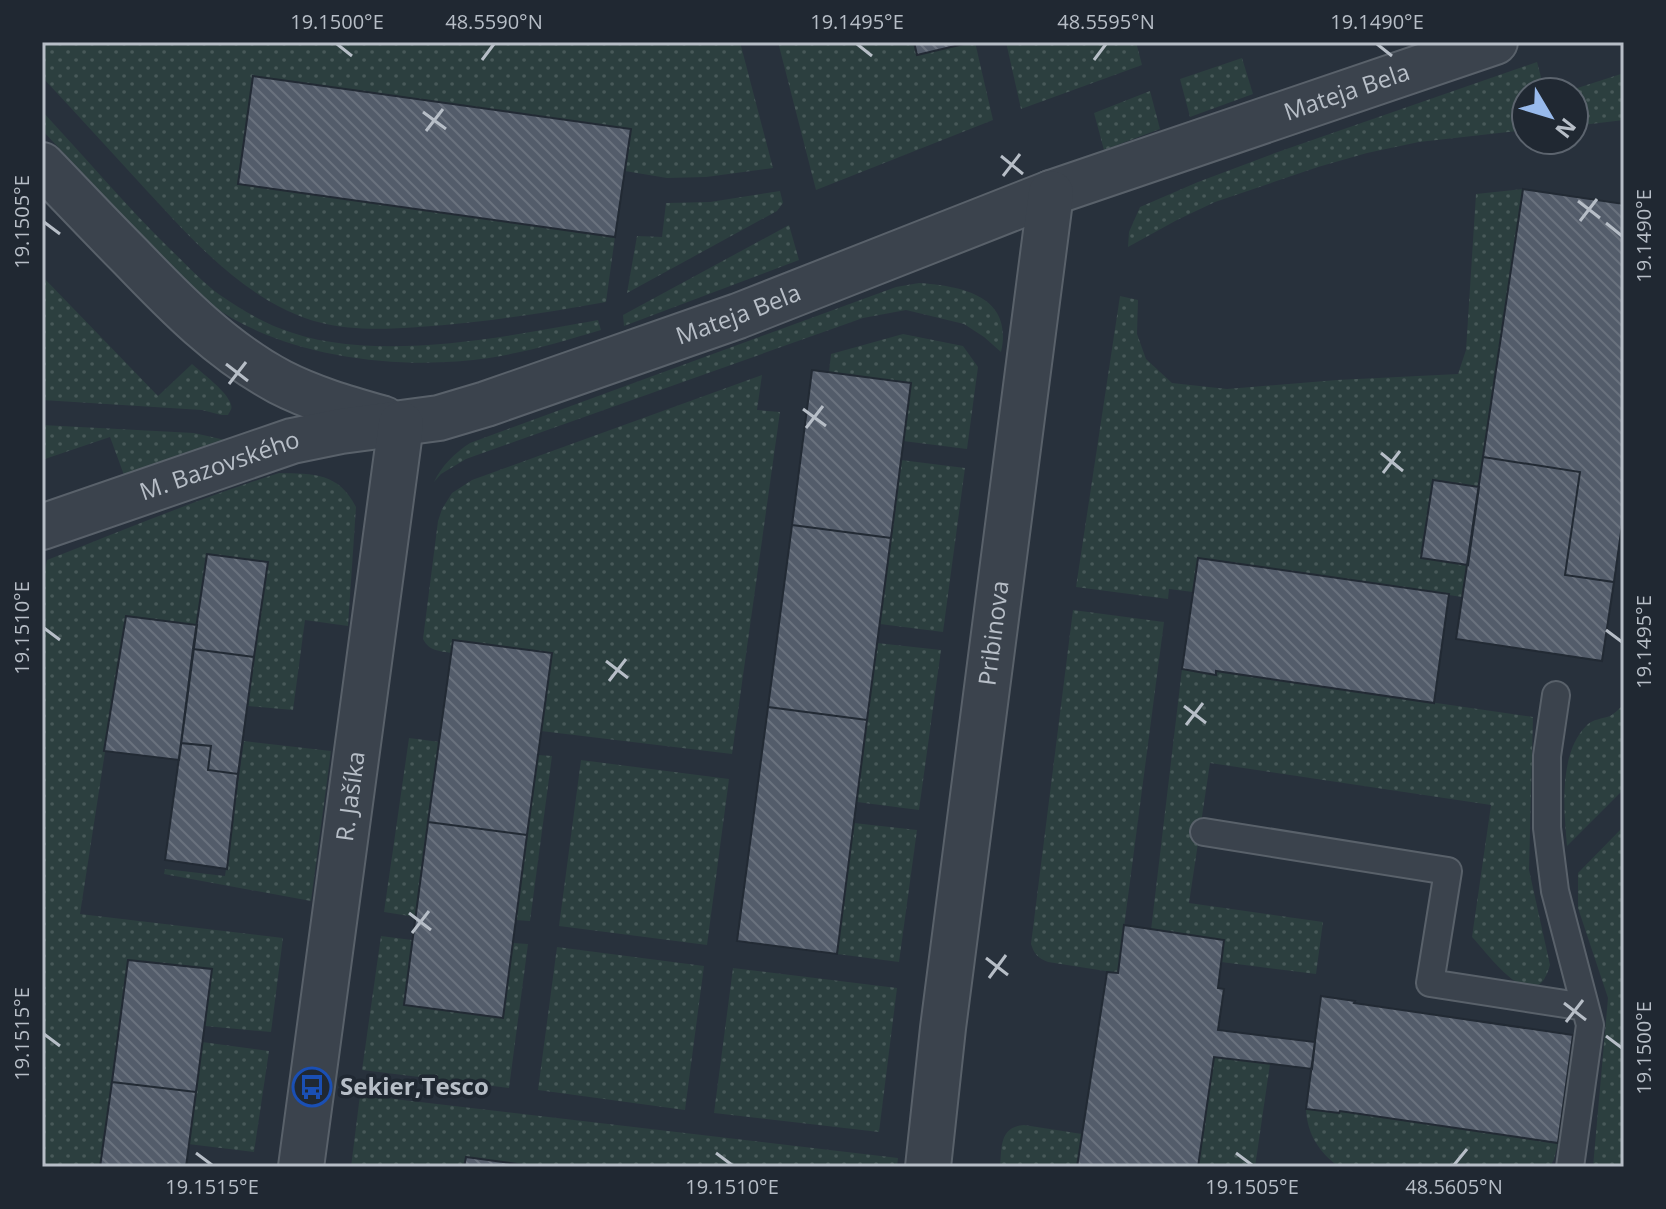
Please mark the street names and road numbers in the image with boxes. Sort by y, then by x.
street label: Mateja Bela [1279,54,1414,128]
street label: Mateja Bela [671,275,805,352]
street label: M. Bazovského [135,422,302,507]
street label: Pribinova [969,578,1016,687]
street label: R. Jašíka [327,749,372,843]

